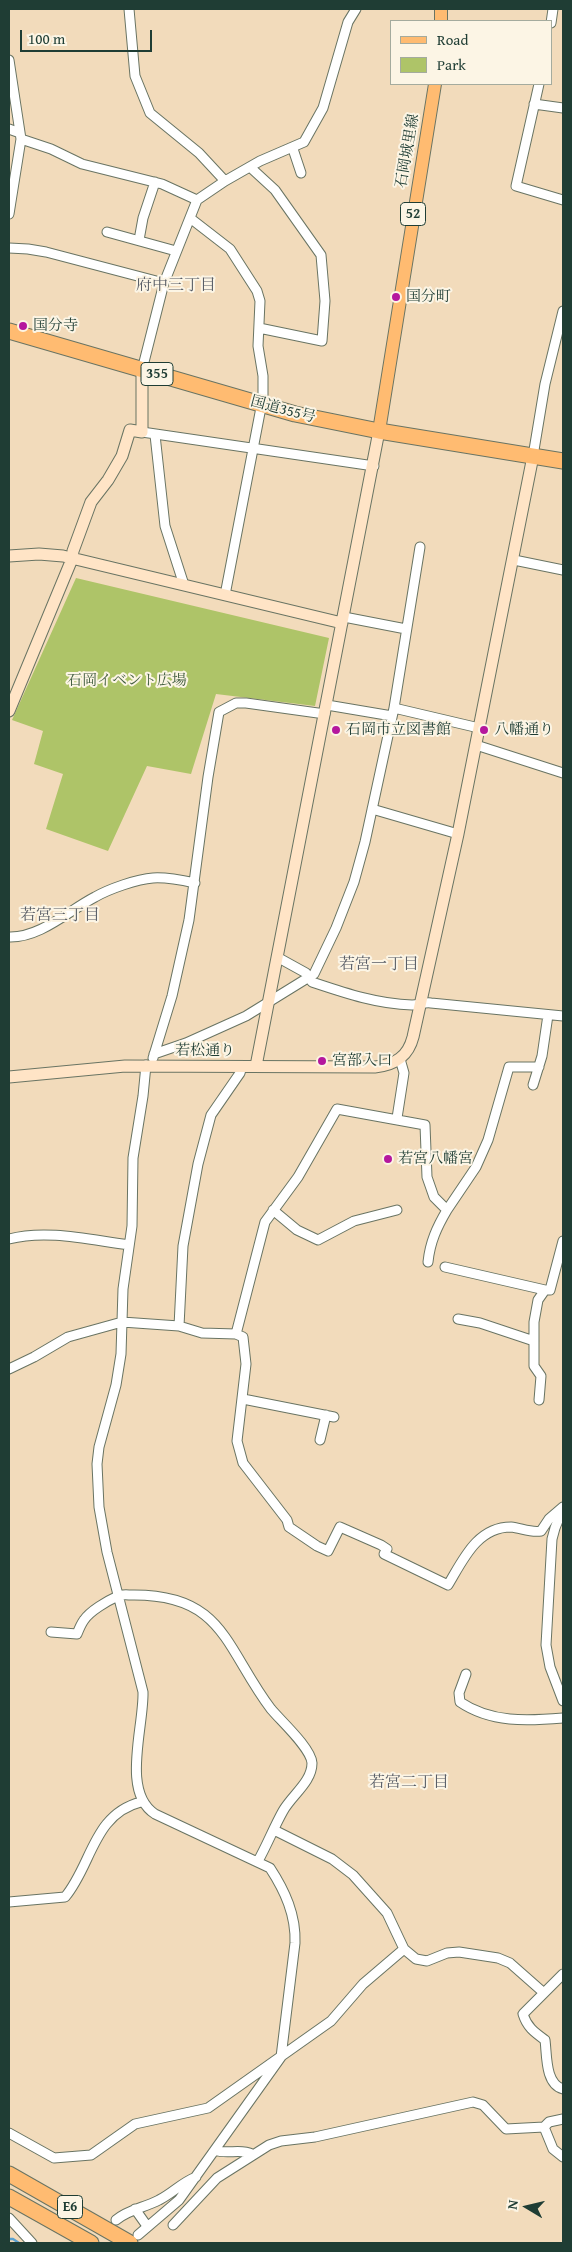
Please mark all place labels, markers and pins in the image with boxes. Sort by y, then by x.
place label: 国分町 [406,288,451,306]
marker: 国分町 [390,291,402,303]
place label: 国分寺 [33,317,78,335]
marker: 国分寺 [17,320,29,332]
place label: 石岡市立図書館 [346,721,451,739]
place label: 八幡通り [494,721,554,739]
marker: 石岡市立図書館 [330,724,342,736]
marker: 八幡通り [478,724,490,736]
place label: 宮部入口 [332,1052,392,1070]
marker: 宮部入口 [316,1055,328,1067]
place label: 若宮八幡宮 [398,1150,473,1168]
marker: 若宮八幡宮 [382,1153,394,1165]

